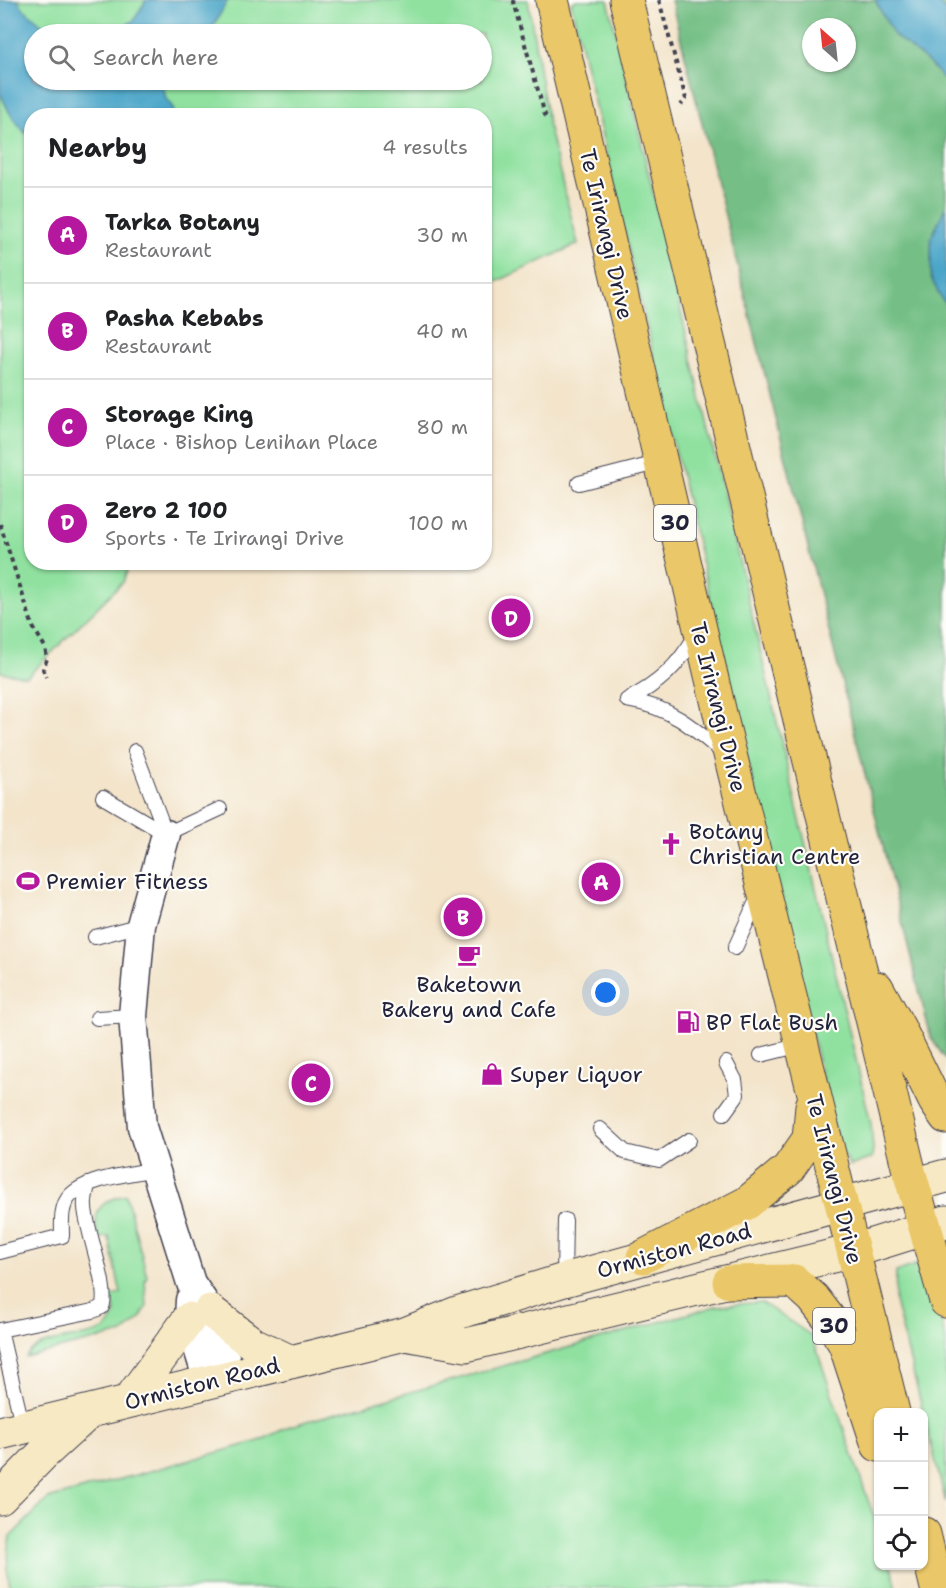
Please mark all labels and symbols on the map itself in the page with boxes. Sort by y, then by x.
north arrow [802,18,856,72]
street label: Te Irirangi Drive [573,146,640,322]
road number: 30 [654,505,696,541]
pin: D [492,596,530,640]
street label: Te Irirangi Drive [683,619,754,795]
place label: Botany Christian Centre [689,817,861,871]
church icon: Botany Christian Centre [658,831,684,857]
pin: A [582,860,620,904]
place label: Premier Fitness [46,867,209,896]
sports icon: Premier Fitness [15,868,41,894]
pin: B [444,894,482,940]
cafe icon: Baketown Bakery and Cafe [456,942,482,968]
place label: Baketown Bakery and Cafe [381,970,557,1024]
your location [591,978,620,1007]
place label: BP Flat Bush [706,1008,838,1037]
fuel station icon: BP Flat Bush [675,1009,701,1035]
pin: C [292,1060,330,1106]
place label: Super Liquor [510,1060,643,1089]
shop icon: Super Liquor [479,1061,505,1087]
street label: Te Irirangi Drive [799,1091,870,1267]
street label: Ormiston Road [594,1216,755,1285]
road number: 30 [813,1308,855,1344]
street label: Ormiston Road [122,1350,283,1417]

